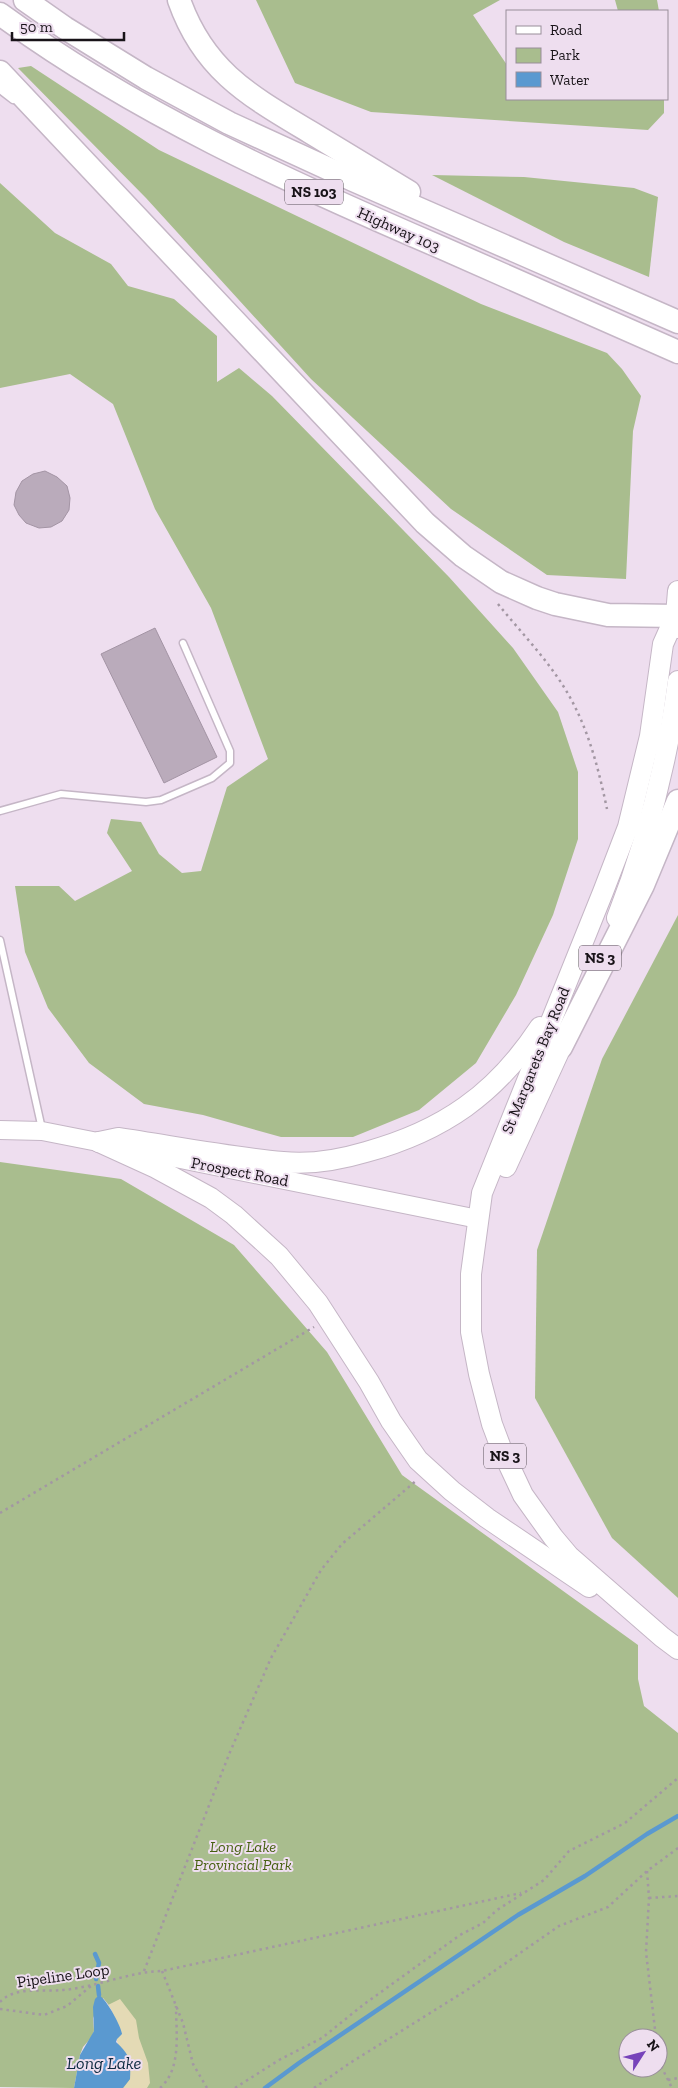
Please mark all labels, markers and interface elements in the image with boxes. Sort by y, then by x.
scale bar [12,10,125,42]
legend [506,10,668,100]
text: 50 m [20,18,53,36]
text: Road [550,21,583,39]
text: Park [550,46,580,64]
text: Water [550,71,590,89]
road number: NS 103 [285,180,343,204]
street label: Highway 103 [355,203,443,256]
road number: NS 3 [579,946,621,970]
street label: St Margarets Bay Road [497,984,574,1136]
street label: Prospect Road [190,1153,290,1190]
road number: NS 3 [484,1444,526,1468]
park label: Long Lake Provincial Park [194,1837,292,1874]
street label: Pipeline Loop [16,1960,111,1991]
north arrow [618,2028,668,2078]
text: N [643,2036,663,2055]
water label: Long Lake [66,2052,142,2074]

